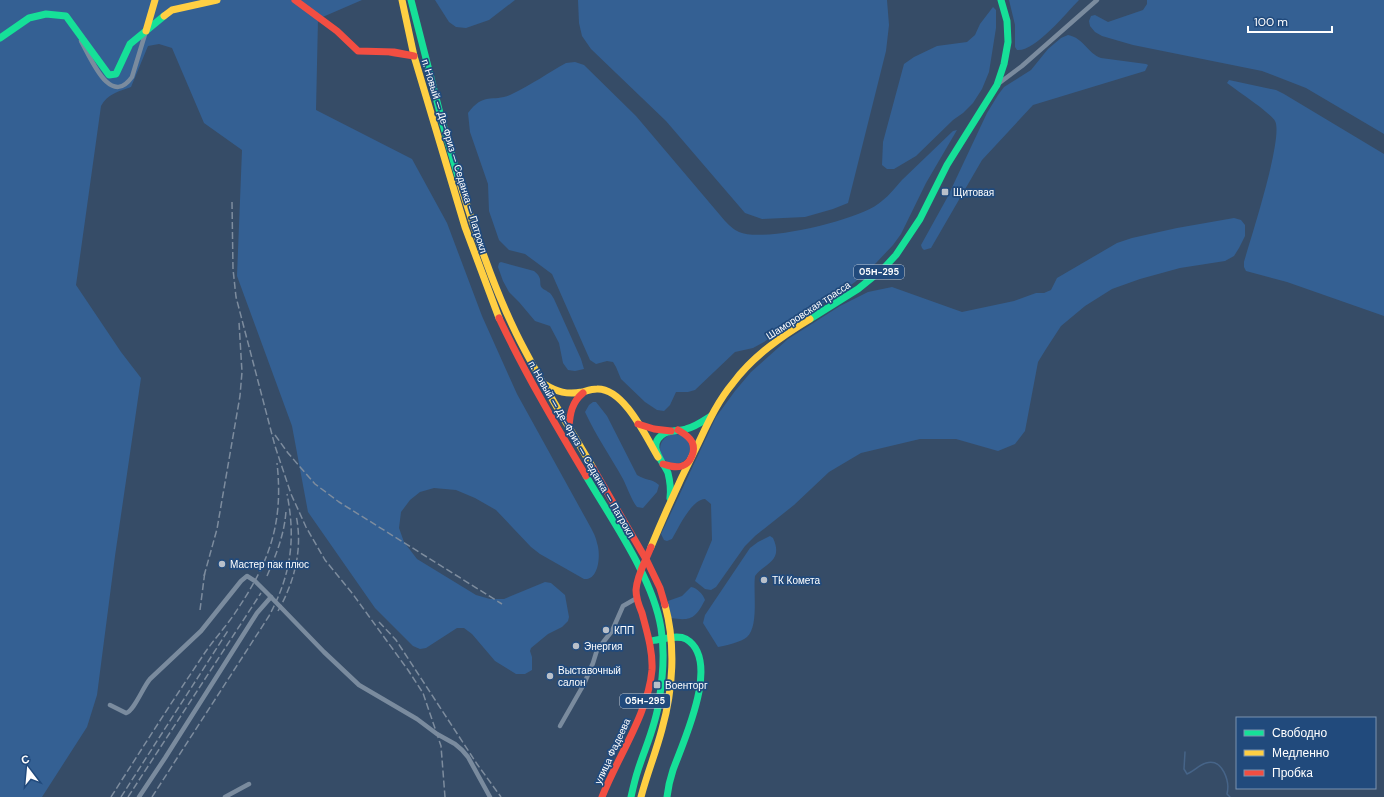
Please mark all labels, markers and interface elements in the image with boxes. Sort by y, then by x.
scale bar [1248,8,1332,34]
text: 100 m [1254,14,1288,30]
street label: п. Новый — Де-Фриз — Седанка — Патрокл [419,57,490,255]
place label: Щитовая [953,186,994,199]
marker: Щитовая [940,187,950,197]
road number: 05Н-295 [854,265,904,279]
street label: Шаморовская трасса [764,278,853,343]
street label: п. Новый — Де-Фриз — Седанка — Патрокл [525,358,638,540]
place label: Мастер пак плюс [230,558,309,571]
marker: Мастер пак плюс [217,559,227,569]
place label: ТК Комета [772,574,821,587]
marker: ТК Комета [759,575,769,585]
place label: КПП [614,624,634,637]
marker: КПП [601,625,611,635]
place label: Энергия [584,640,622,653]
marker: Энергия [571,641,581,651]
place label: Выставочный салон [558,664,621,689]
marker: Выставочный салон [545,671,555,681]
place label: Военторг [665,679,708,692]
marker: Военторг [652,680,662,690]
road number: 05Н-295 [620,694,670,708]
street label: улица Фадеева [592,716,634,786]
legend [1236,717,1376,789]
text: Свободно [1272,725,1327,741]
text: Медленно [1272,745,1329,761]
north arrow [8,749,48,789]
text: С [19,752,31,767]
text: Пробка [1272,765,1313,781]

